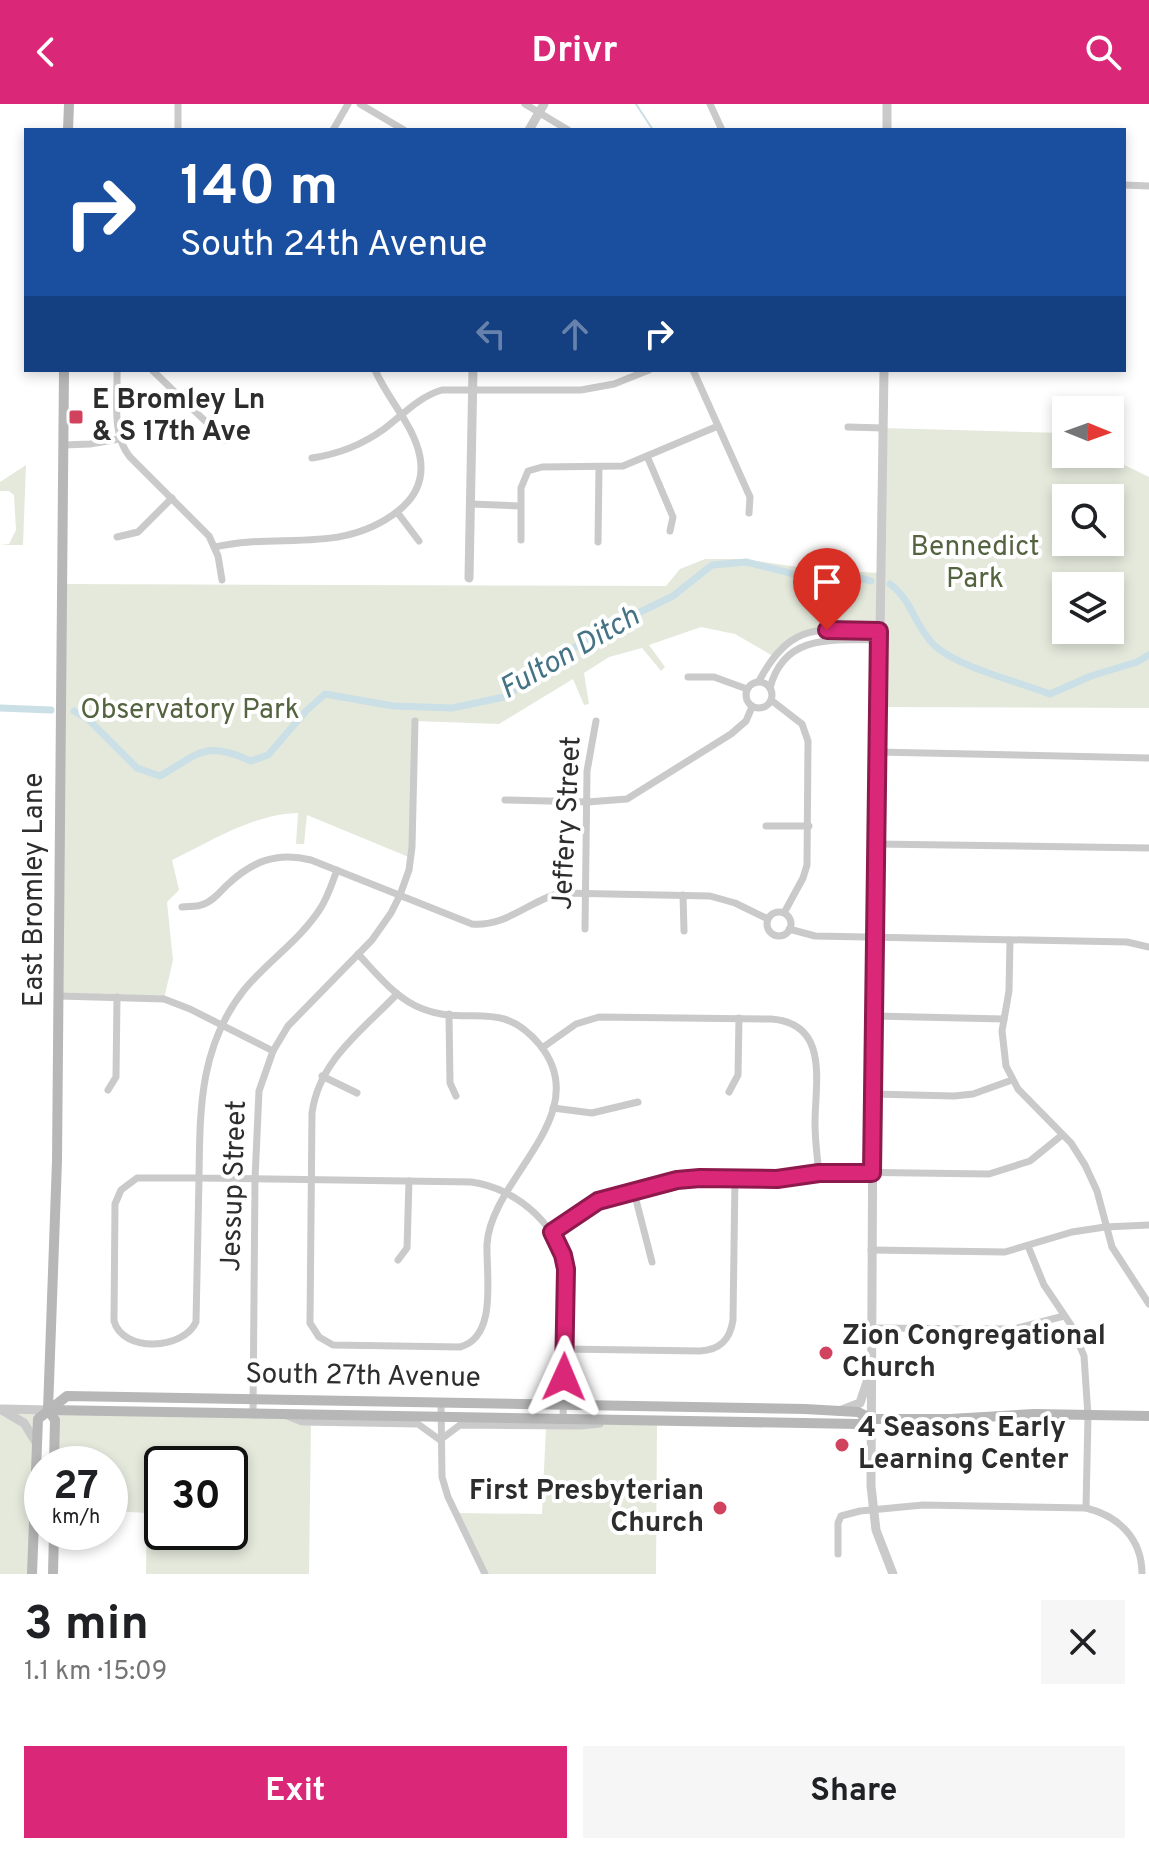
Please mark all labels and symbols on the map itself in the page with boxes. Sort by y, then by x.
place label: E Bromley Ln & S 17th Ave [92,383,265,451]
north arrow [1052,396,1124,468]
marker: E Bromley Ln & S 17th Ave [67,408,85,426]
park label: Bennedict Park [911,530,1040,598]
pin [793,548,861,630]
water label: Fulton Ditch [493,599,647,709]
park label: Observatory Park [80,693,300,729]
street label: Jeffery Street [545,735,591,911]
street label: East Bromley Lane [17,773,53,1007]
street label: Jessup Street [214,1100,256,1272]
place label: Zion Congregational Church [842,1319,1106,1387]
position arrow [522,1335,606,1419]
marker: Zion Congregational Church [817,1344,835,1362]
street label: South 27th Avenue [245,1357,481,1397]
place label: 4 Seasons Early Learning Center [858,1411,1069,1479]
marker: 4 Seasons Early Learning Center [833,1436,851,1454]
speed limit sign: 30 [144,1446,248,1550]
place label: First Presbyterian Church [469,1474,704,1542]
marker: First Presbyterian Church [711,1499,729,1517]

